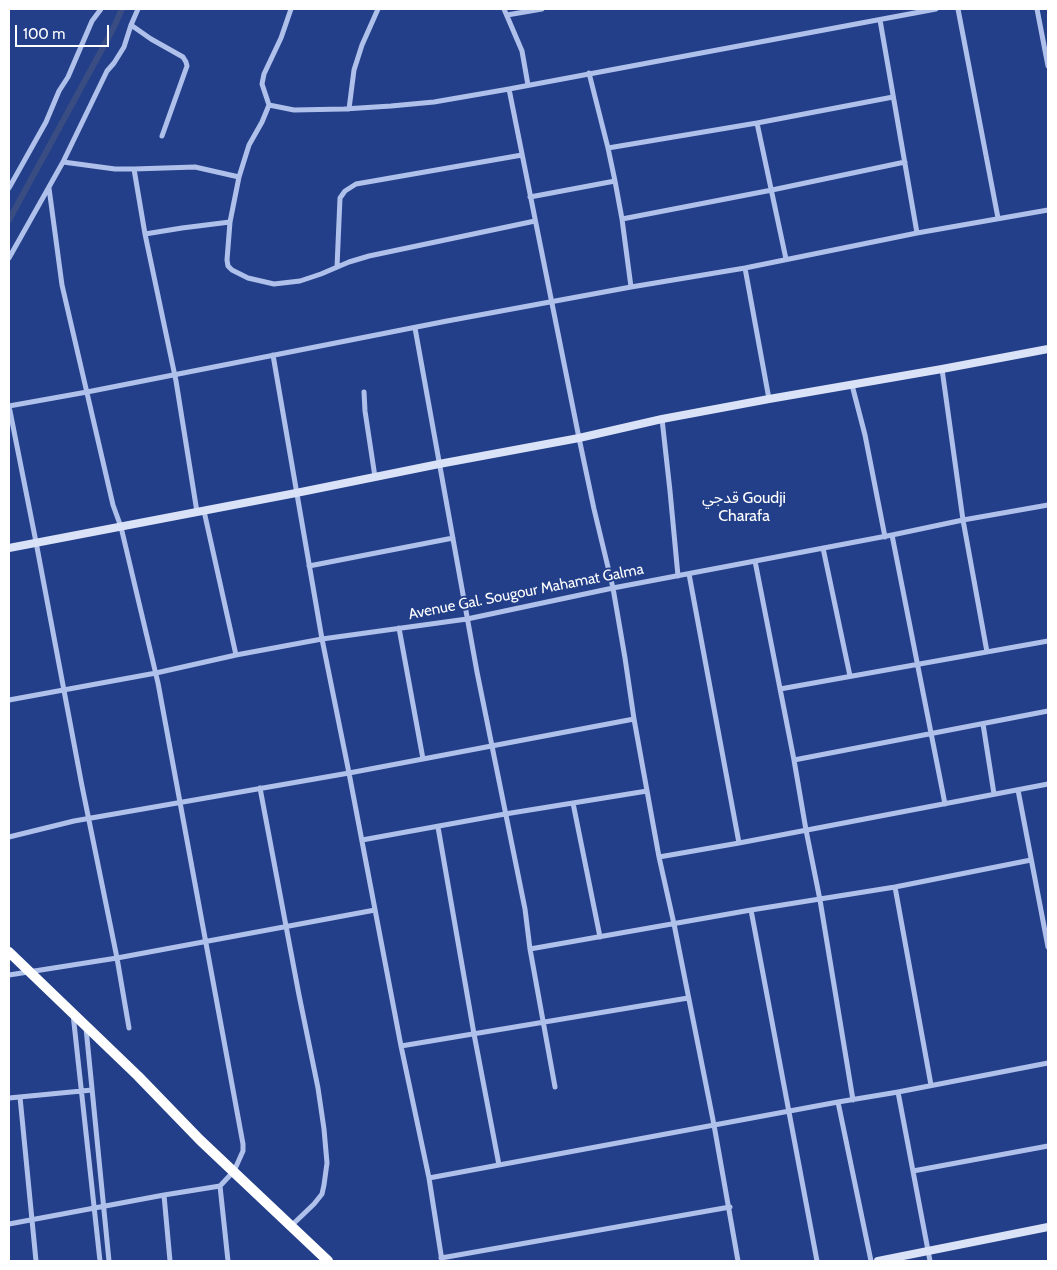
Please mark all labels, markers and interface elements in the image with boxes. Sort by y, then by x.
scale bar [18,15,111,47]
text: 100 m [23,25,65,43]
district label: قدجي Goudji Charafa [702,488,786,526]
street label: Avenue Gal. Sougour Mahamat Galma [407,560,645,624]

